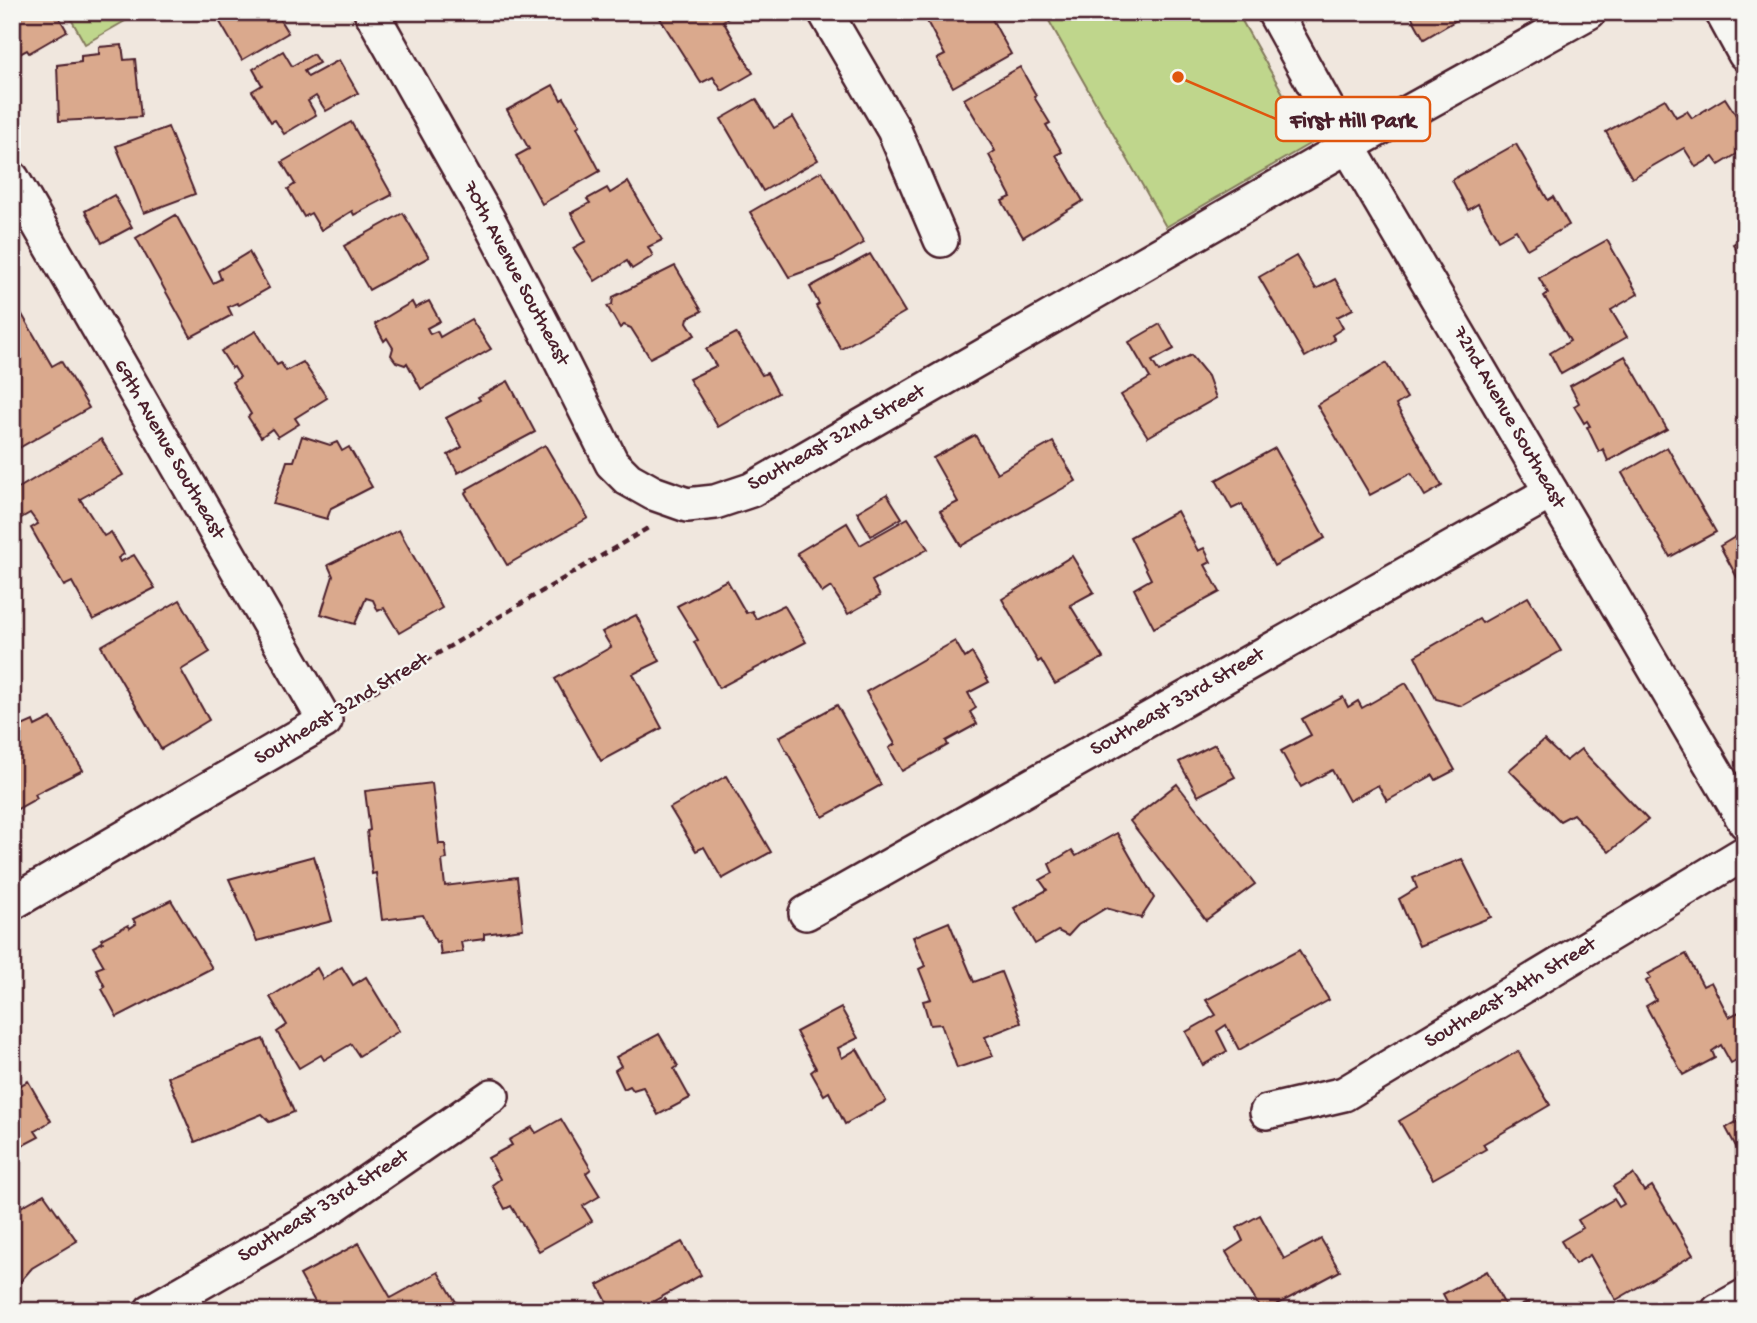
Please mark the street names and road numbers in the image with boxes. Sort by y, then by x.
street label: 70th Avenue Southeast [455,177,575,372]
street label: 72nd Avenue Southeast [1445,322,1571,515]
street label: 69th Avenue Southeast [106,356,231,546]
street label: Southeast 32nd Street [744,379,932,498]
street label: Southeast 33rd Street [1087,642,1271,763]
street label: Southeast 32nd Street [250,647,436,772]
street label: Southeast 34th Street [1421,932,1603,1055]
street label: Southeast 33rd Street [234,1143,416,1270]

